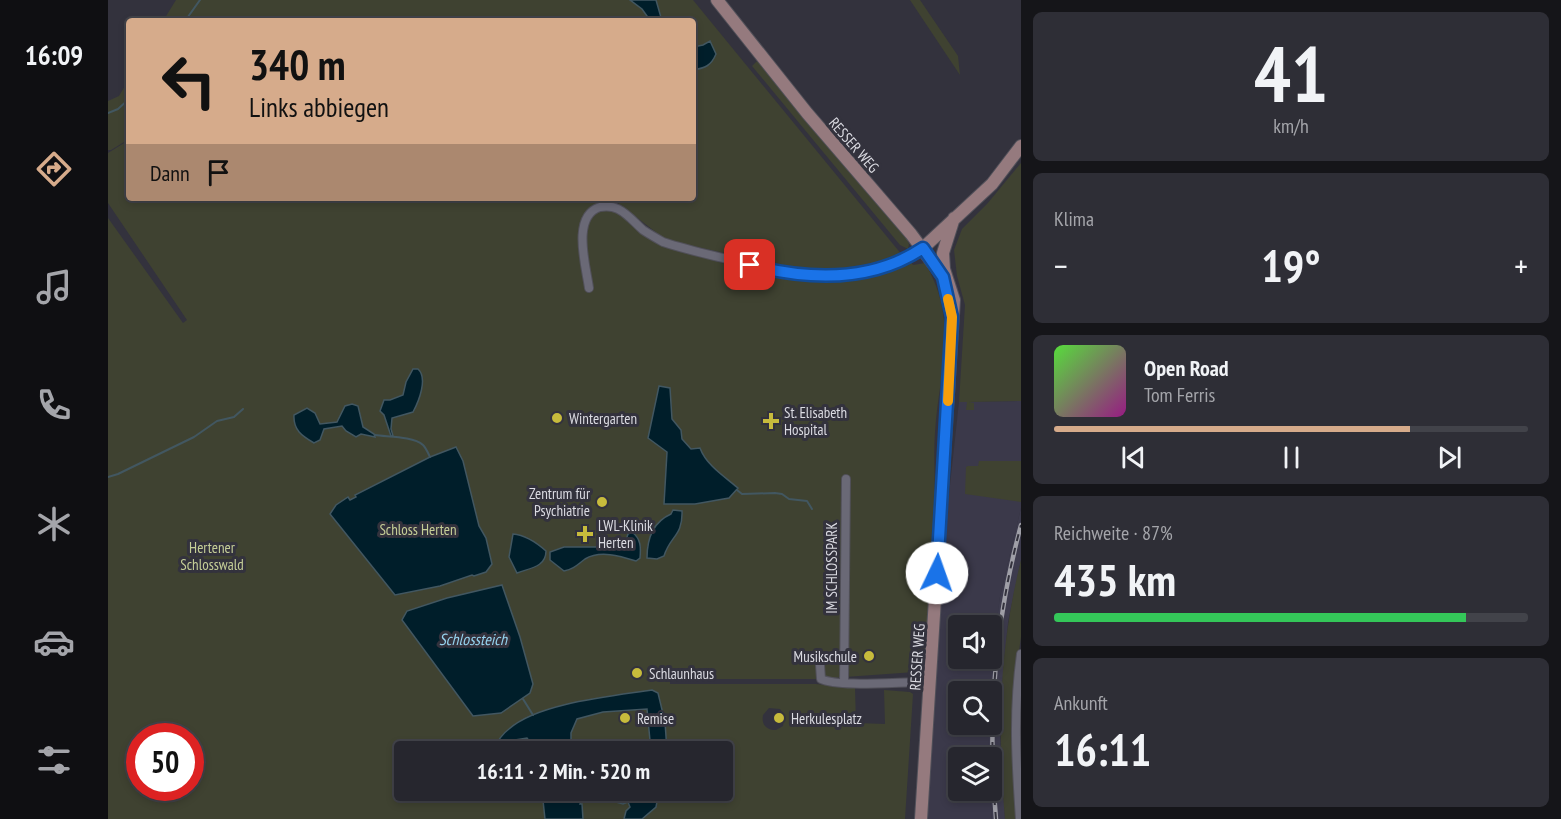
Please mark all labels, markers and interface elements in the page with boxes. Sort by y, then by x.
text: 41 [1254,23,1328,124]
text: 340 m [249,37,346,92]
text: 16:09 [25,38,83,72]
icon: left [150,42,228,120]
text: Links abbiegen [249,90,389,124]
text: km/h [1273,113,1309,139]
street label: RESSER WEG [825,114,883,176]
icon: directions [33,148,75,190]
icon: arrive [202,156,235,189]
text: Dann [150,159,190,187]
text: Klima [1054,206,1094,232]
text: 19° [1261,236,1321,294]
pin [724,239,775,290]
text: − [1054,244,1068,287]
text: + [1514,244,1528,287]
icon: arrive [733,248,766,281]
icon: music [33,266,75,308]
text: Open Road [1144,354,1229,382]
text: Tom Ferris [1144,382,1215,408]
icon: phone [33,384,75,426]
place label: St. Elisabeth Hospital [784,403,847,439]
place label: Wintergarten [569,409,637,428]
marker: Wintergarten [550,411,564,425]
marker: St. Elisabeth Hospital [762,412,780,430]
icon: previous [1117,441,1150,474]
icon: pause [1275,441,1308,474]
icon: next [1433,441,1466,474]
place label: Zentrum für Psychiatrie [529,484,591,520]
marker: Zentrum für Psychiatrie [595,495,609,509]
icon: climate [33,503,75,545]
place label: LWL-Klinik Herten [598,516,653,552]
park label: Schloss Herten [379,520,457,539]
text: Reichweite · 87% [1054,520,1173,546]
street label: IM SCHLOSSPARK [822,522,841,614]
marker: LWL-Klinik Herten [576,525,594,543]
park label: Hertener Schlosswald [180,538,244,574]
position arrow [905,541,969,605]
text: 435 km [1054,550,1176,608]
map controls [948,615,1002,801]
button: sound [948,615,1002,669]
icon: car [33,621,75,663]
street label: RESSER WEG [905,623,929,691]
water label: Schlossteich [439,629,508,649]
place label: Musikschule [794,647,857,666]
marker: Musikschule [862,649,876,663]
place label: Schlaunhaus [649,664,714,683]
marker: Schlaunhaus [630,666,644,680]
button: search [948,681,1002,735]
text: Ankunft [1054,690,1108,716]
place label: Remise [637,709,674,728]
place label: Herkulesplatz [791,709,862,728]
marker: Remise [618,711,632,725]
marker: Herkulesplatz [772,711,786,725]
text: 16:11 [1054,720,1151,778]
speed limit sign: 50 [126,723,204,801]
icon: filters [33,739,75,781]
button: layers [948,747,1002,801]
text: 16:11 · 2 Min. · 520 m [477,757,650,785]

